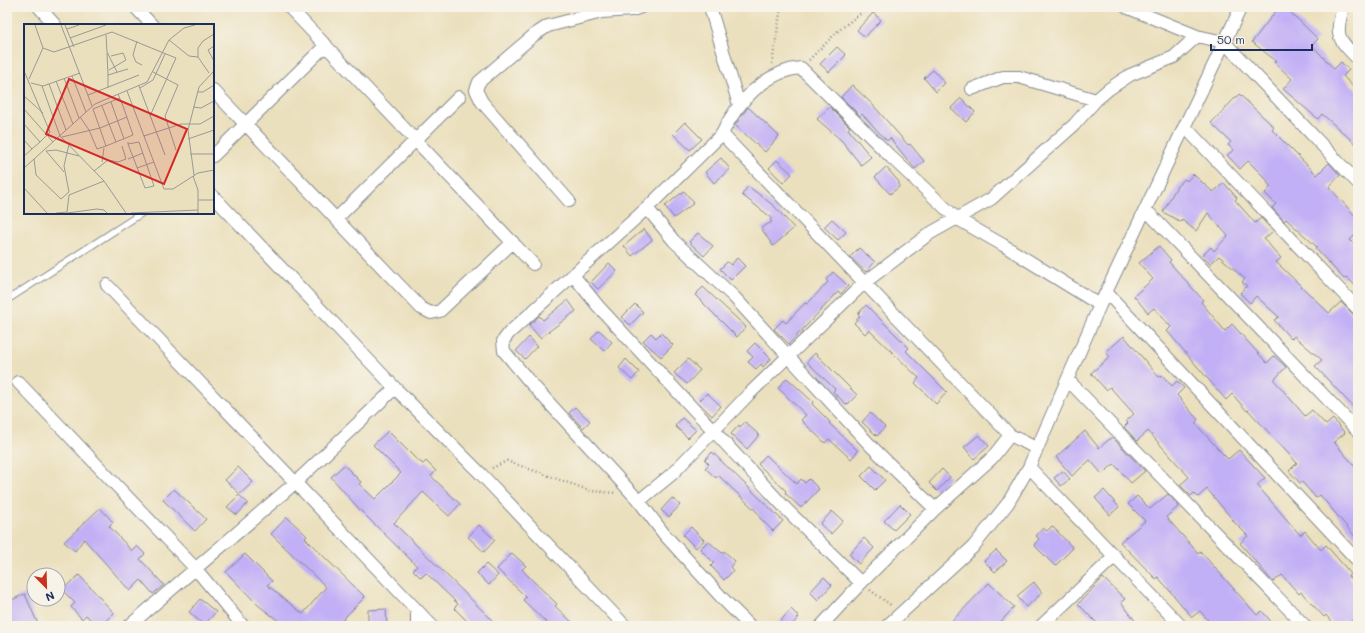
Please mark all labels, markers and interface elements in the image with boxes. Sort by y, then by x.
inset map [24,24,214,214]
scale bar [1211,26,1312,52]
text: 50 m [1217,31,1245,47]
north arrow [26,567,66,607]
text: N [43,588,57,605]

